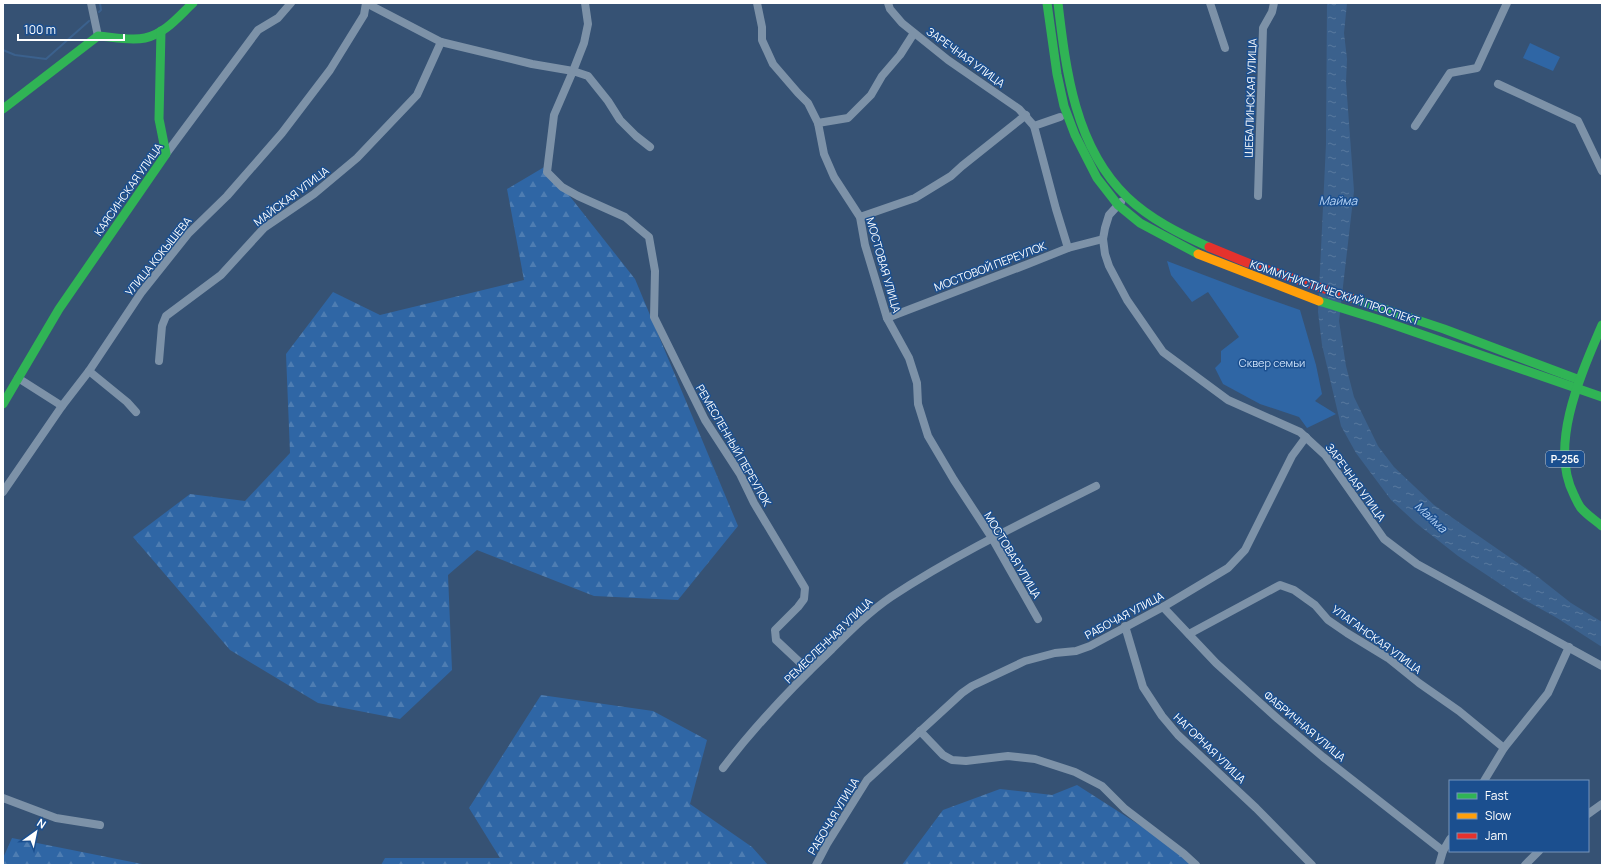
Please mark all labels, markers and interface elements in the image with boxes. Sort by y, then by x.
scale bar [18,16,124,42]
text: 100 m [24,21,56,38]
street label: ЗАРЕЧНАЯ УЛИЦА [924,23,1008,91]
street label: ШЕБАЛИНСКАЯ УЛИЦА [1240,38,1260,158]
street label: КАЯСИНСКАЯ УЛИЦА [90,140,166,238]
street label: МАЙСКАЯ УЛИЦА [250,163,332,229]
water label: Майма [1319,192,1359,209]
street label: УЛИЦА КОКЫШЕВА [121,213,195,299]
street label: МОСТОВАЯ УЛИЦА [863,216,905,314]
street label: МОСТОВОЙ ПЕРЕУЛОК [932,237,1049,294]
street label: КОММУНИСТИЧЕСКИЙ ПРОСПЕКТ [1248,256,1422,328]
park label: Сквер семьи [1239,355,1305,370]
street label: РЕМЕСЛЕННЫЙ ПЕРЕУЛОК [693,381,775,509]
street label: ЗАРЕЧНАЯ УЛИЦА [1322,440,1390,524]
road number: Р-256 [1546,451,1584,467]
water label: Майма [1411,498,1452,537]
street label: МОСТОВАЯ УЛИЦА [981,509,1045,601]
street label: РАБОЧАЯ УЛИЦА [1082,588,1166,642]
street label: РЕМЕСЛЕННАЯ УЛИЦА [781,594,875,686]
street label: УЛАГАНСКАЯ УЛИЦА [1329,601,1425,677]
street label: ФАБРИЧНАЯ УЛИЦА [1261,687,1349,765]
street label: НАГОРНАЯ УЛИЦА [1171,710,1249,786]
street label: РАБОЧАЯ УЛИЦА [804,775,862,857]
legend [1449,780,1589,852]
text: Fast [1485,787,1509,804]
text: Slow [1485,807,1511,824]
north arrow [16,812,56,852]
text: N [34,815,49,832]
text: Jam [1485,827,1507,844]

